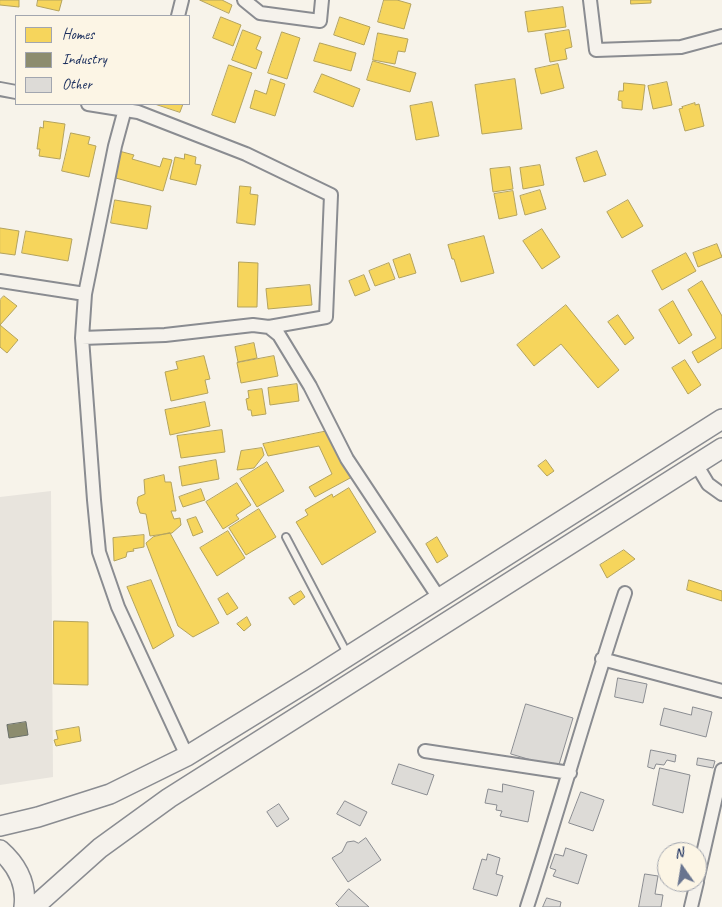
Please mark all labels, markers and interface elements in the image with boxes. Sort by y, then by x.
legend [15,15,190,105]
text: Homes [62,25,94,44]
text: Industry [62,50,107,69]
text: Other [62,75,92,94]
north arrow [657,842,707,892]
text: N [673,844,685,862]

